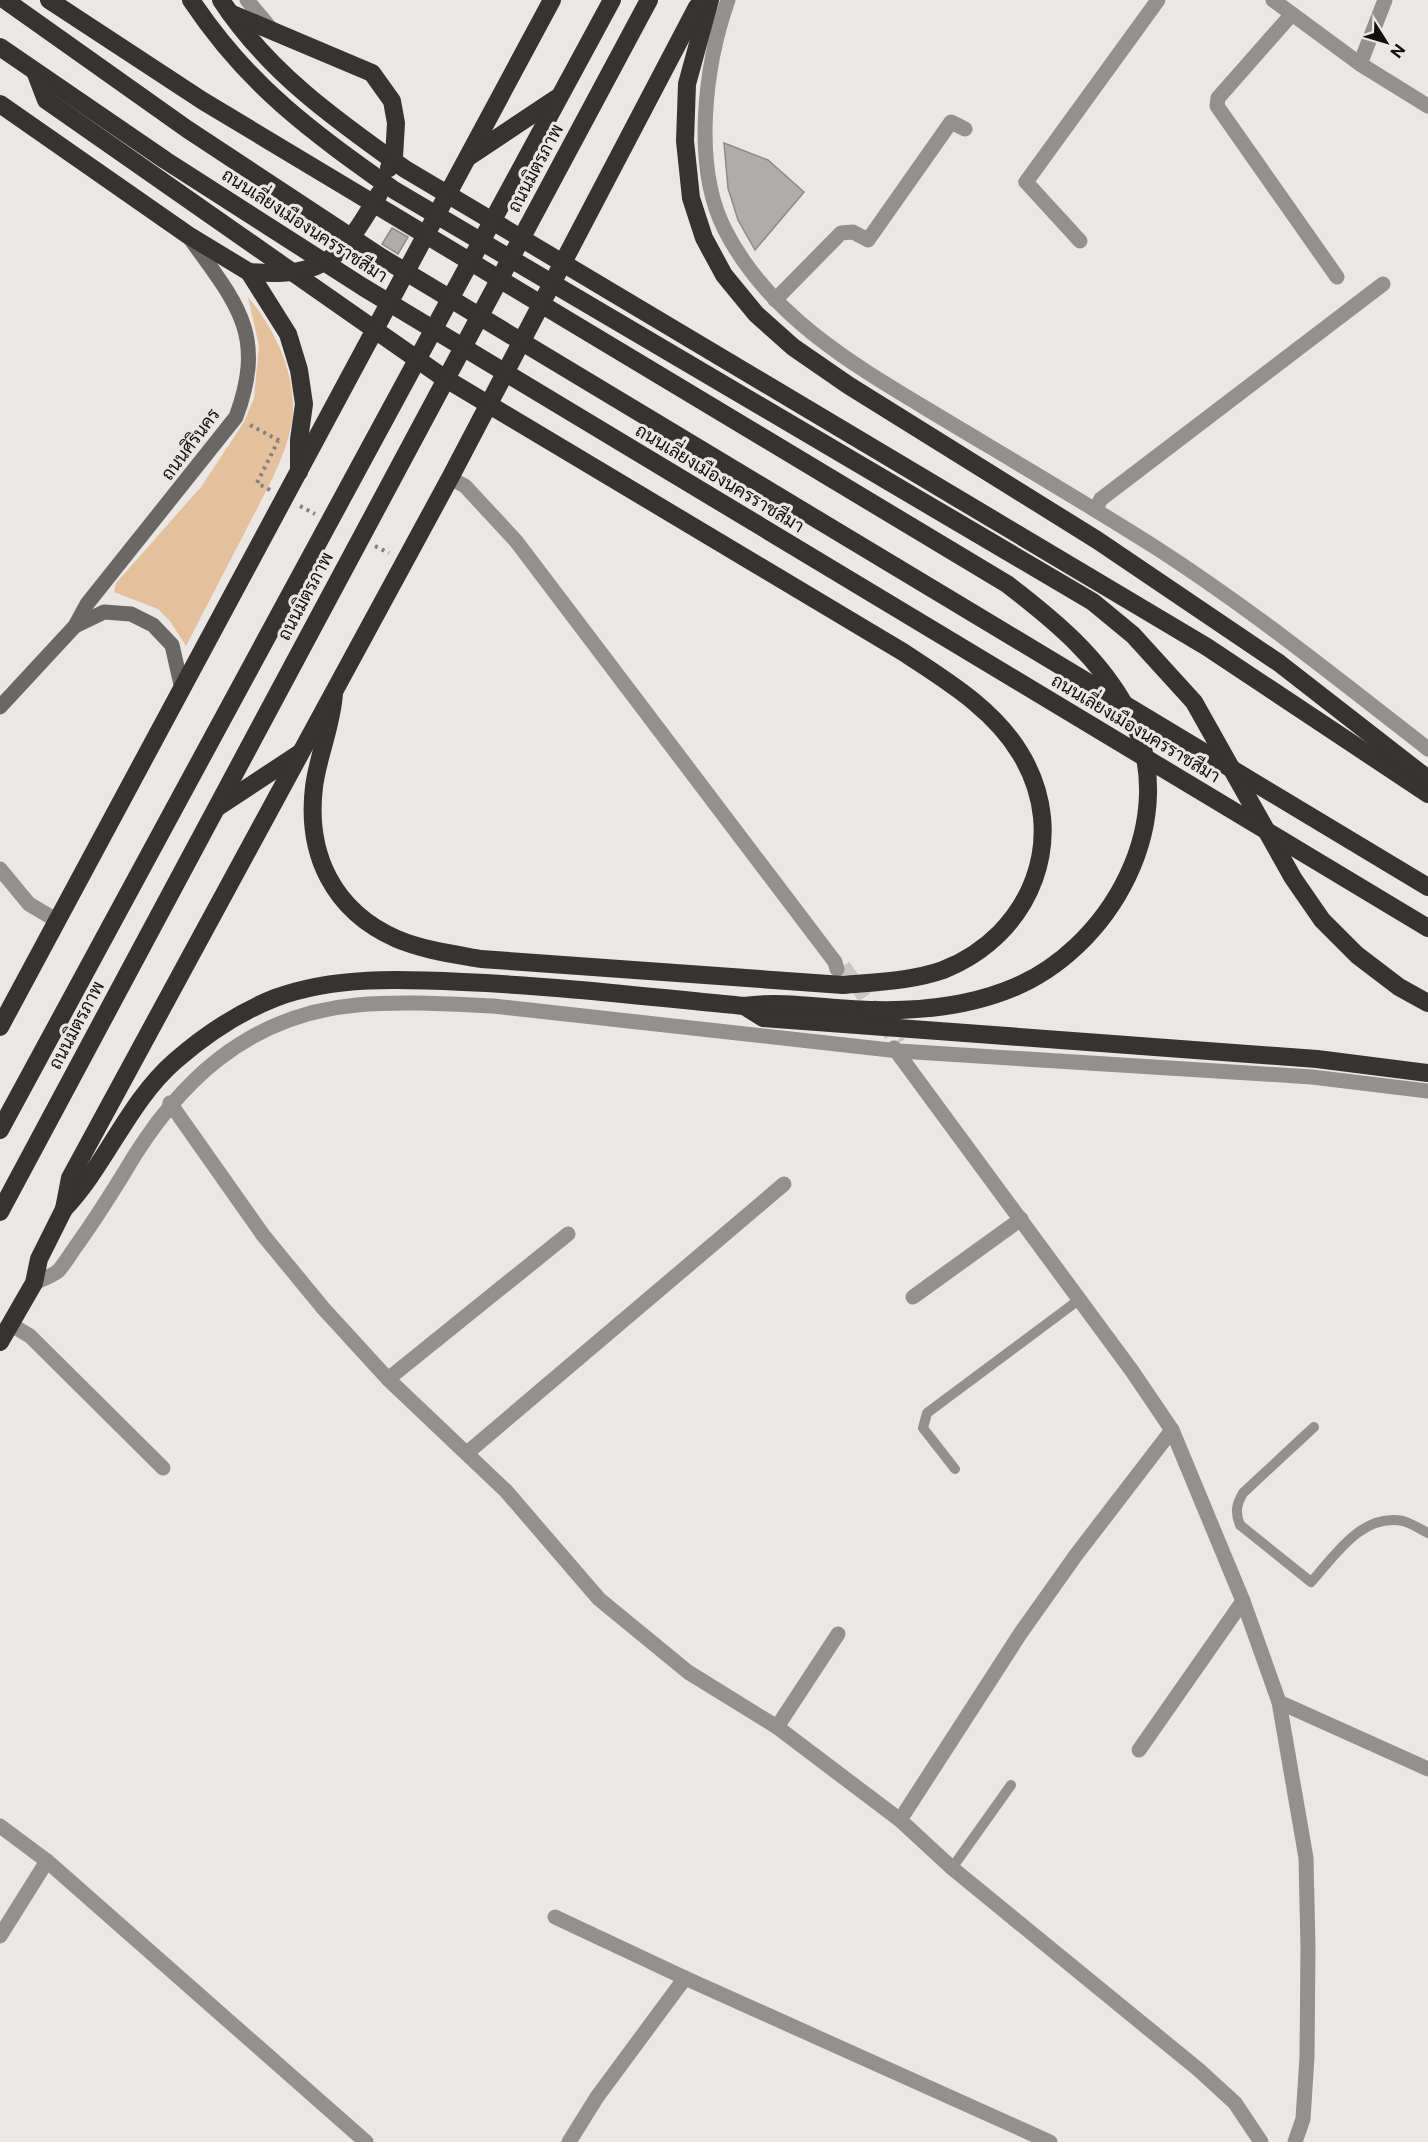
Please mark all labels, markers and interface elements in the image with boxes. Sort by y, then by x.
north arrow [1356,12,1416,72]
text: N [1386,40,1409,61]
street label: ถนนมิตรภาพ [503,120,567,216]
street label: ถนนเลี่ยงเมืองนครราชสีมา [218,159,394,286]
street label: ถนนศิรินคร [156,404,224,484]
street label: ถนนเลี่ยงเมืองนครราชสีมา [632,415,811,537]
street label: ถนนมิตรภาพ [273,548,337,644]
street label: ถนนเลี่ยงเมืองนครราชสีมา [1048,665,1227,787]
street label: ถนนมิตรภาพ [44,977,108,1073]

